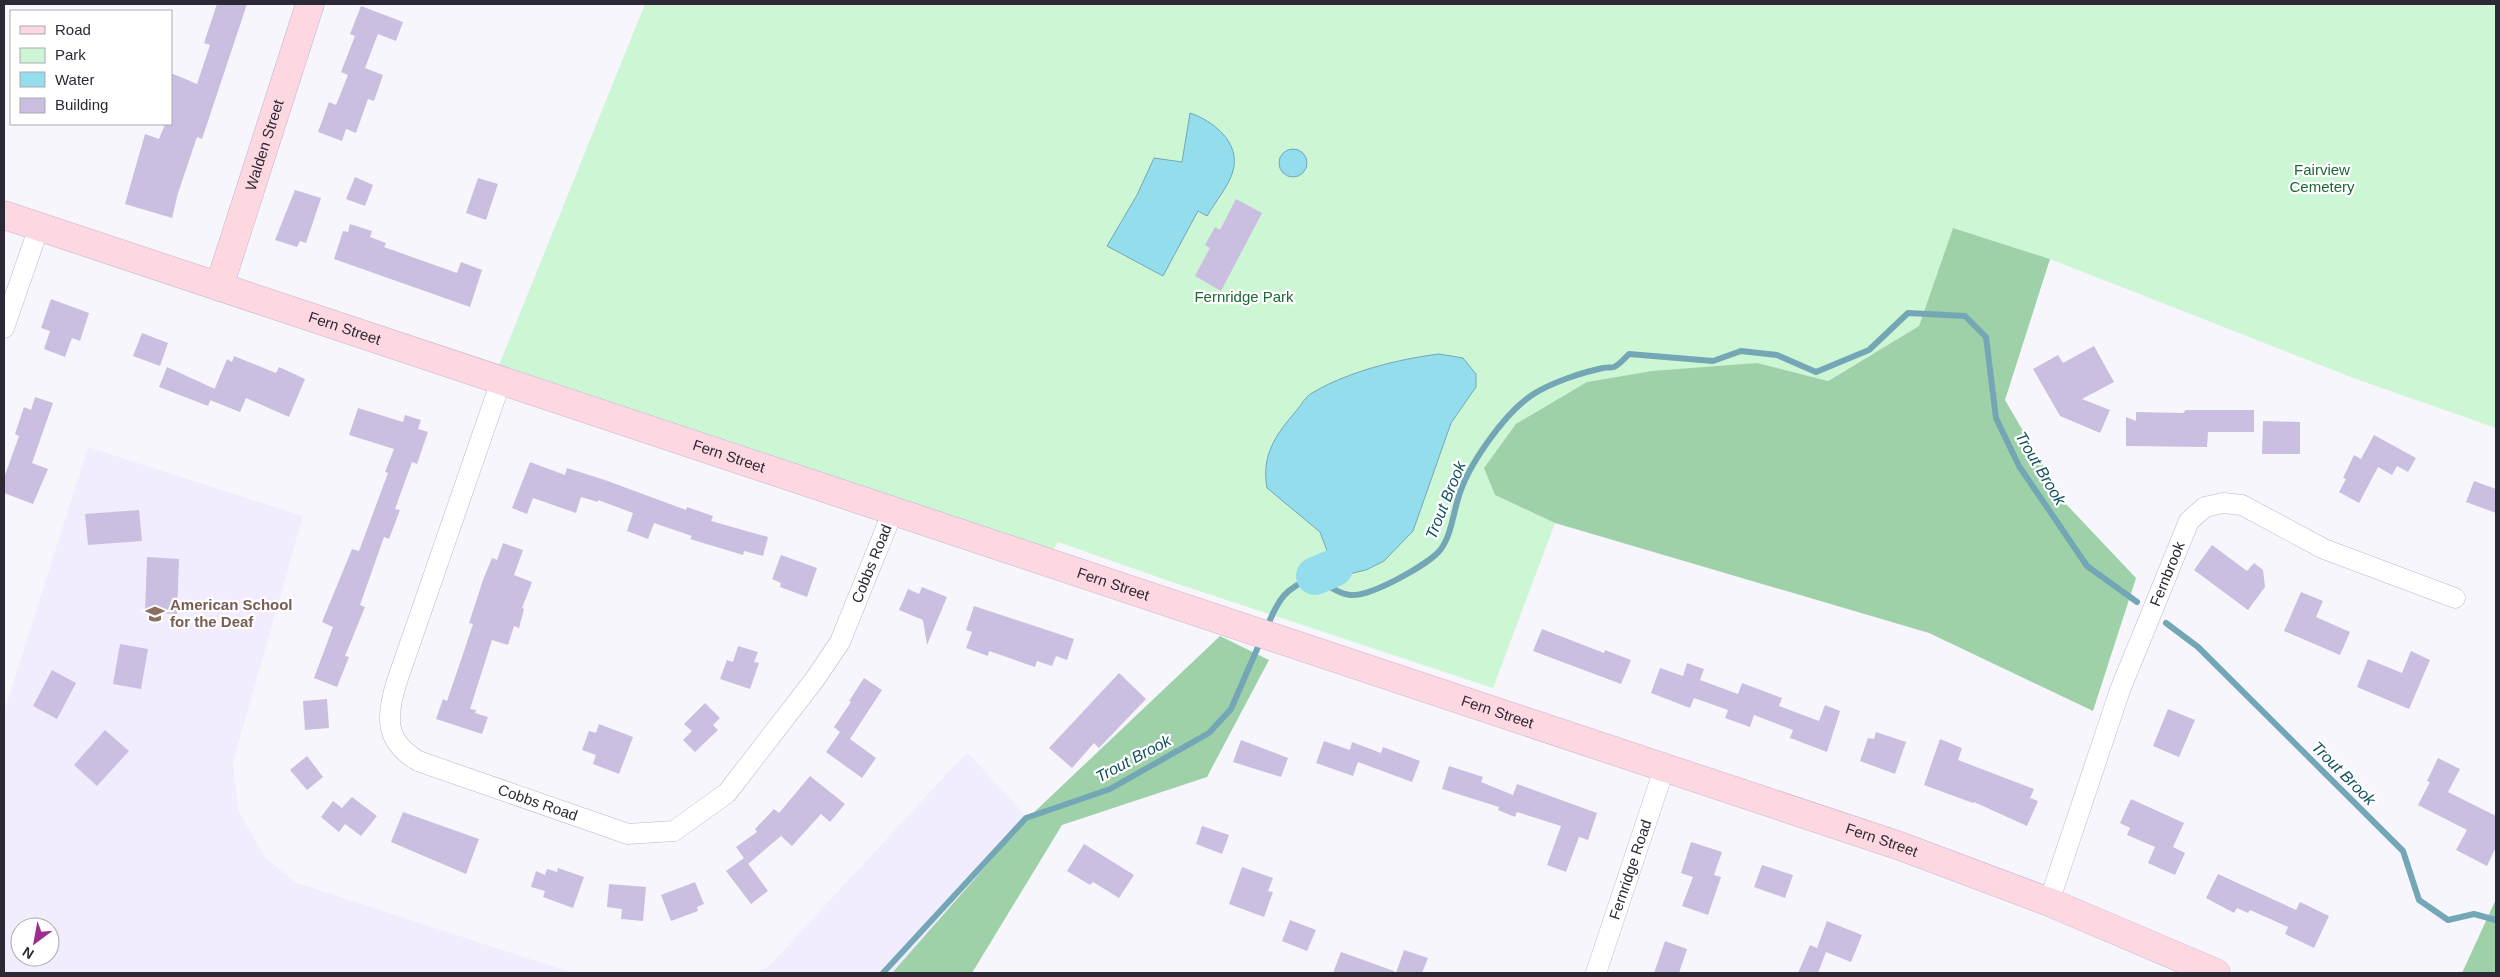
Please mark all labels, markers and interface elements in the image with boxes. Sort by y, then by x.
legend [10,10,172,125]
text: Road [55,21,91,38]
text: Park [55,46,86,63]
text: Water [55,71,94,88]
text: Building [55,96,108,113]
street label: Walden Street [242,97,287,193]
park label: Fairview Cemetery [2289,161,2355,195]
park label: Fernridge Park [1194,288,1294,305]
street label: Fern Street [306,308,384,348]
water label: Trout Brook [2012,429,2070,509]
street label: Fern Street [691,436,768,476]
water label: Trout Brook [1422,458,1469,542]
street label: Cobbs Road [848,522,895,605]
street label: Fernbrook [2146,538,2188,609]
street label: Fern Street [1075,564,1152,604]
place label: American School for the Deaf [170,596,293,630]
school or university icon: American School for the Deaf [144,603,166,625]
street label: Fern Street [1459,692,1537,732]
water label: Trout Brook [1093,731,1174,785]
water label: Trout Brook [2309,738,2379,809]
street label: Cobbs Road [496,780,580,824]
street label: Fernridge Road [1605,817,1655,922]
street label: Fern Street [1844,820,1921,860]
north arrow [10,917,60,967]
text: N [20,944,37,962]

